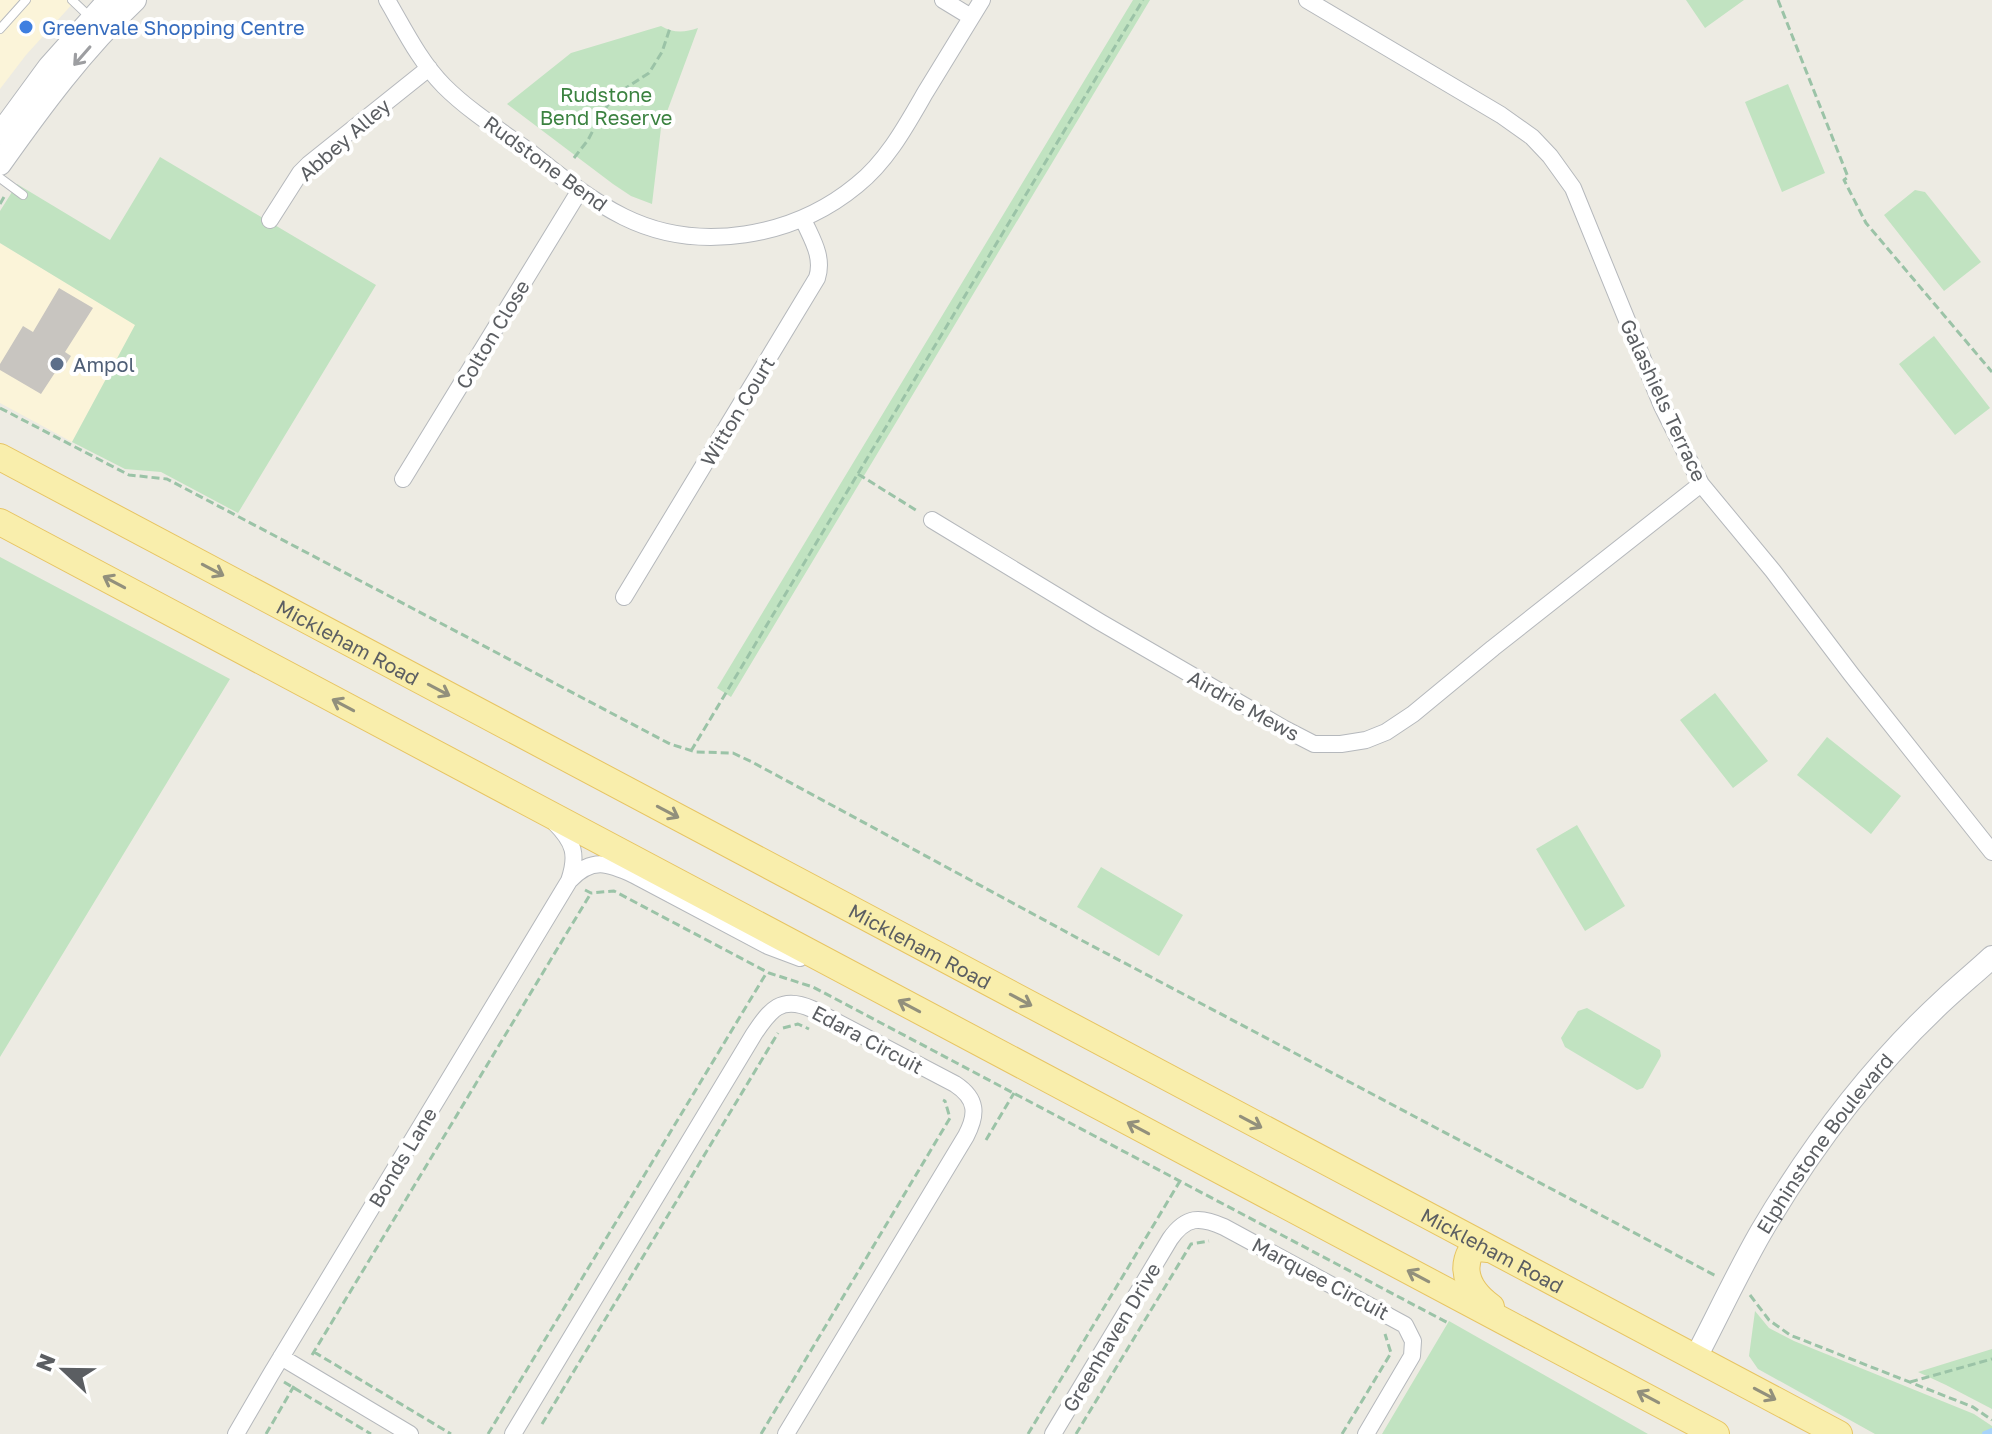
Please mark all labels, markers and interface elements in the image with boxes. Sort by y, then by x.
place label: Greenvale Shopping Centre [42,15,305,39]
marker: Greenvale Shopping Centre [17,18,35,36]
one-way arrow [73,46,91,66]
park label: Rudstone Bend Reserve [540,82,672,129]
street label: Abbey Alley [293,93,395,185]
street label: Rudstone Bend [480,110,612,216]
street label: Colton Close [450,275,534,393]
street label: Galashiels Terrace [1616,315,1712,485]
place label: Ampol [73,352,135,376]
street label: Witton Court [695,352,779,470]
marker: Ampol [48,355,66,373]
one-way arrow [200,563,224,578]
one-way arrow [102,574,126,590]
street label: Mickleham Road [273,594,423,690]
street label: Airdrie Mews [1184,664,1304,746]
one-way arrow [426,683,450,698]
one-way arrow [332,696,356,712]
one-way arrow [656,805,680,821]
street label: Mickleham Road [845,898,996,994]
one-way arrow [1009,993,1033,1009]
one-way arrow [898,997,921,1013]
street label: Edara Circuit [808,1000,928,1078]
street label: Elphinstone Boulevard [1751,1048,1898,1238]
street label: Bonds Lane [363,1103,441,1211]
one-way arrow [1238,1115,1262,1131]
one-way arrow [1127,1120,1151,1135]
street label: Mickleham Road [1417,1202,1568,1298]
street label: Marquee Circuit [1248,1232,1394,1324]
street label: Greenhaven Drive [1057,1258,1165,1416]
one-way arrow [1406,1268,1430,1283]
north arrow [24,1330,104,1410]
text: N [29,1350,61,1375]
one-way arrow [1752,1387,1776,1402]
one-way arrow [1636,1389,1660,1405]

